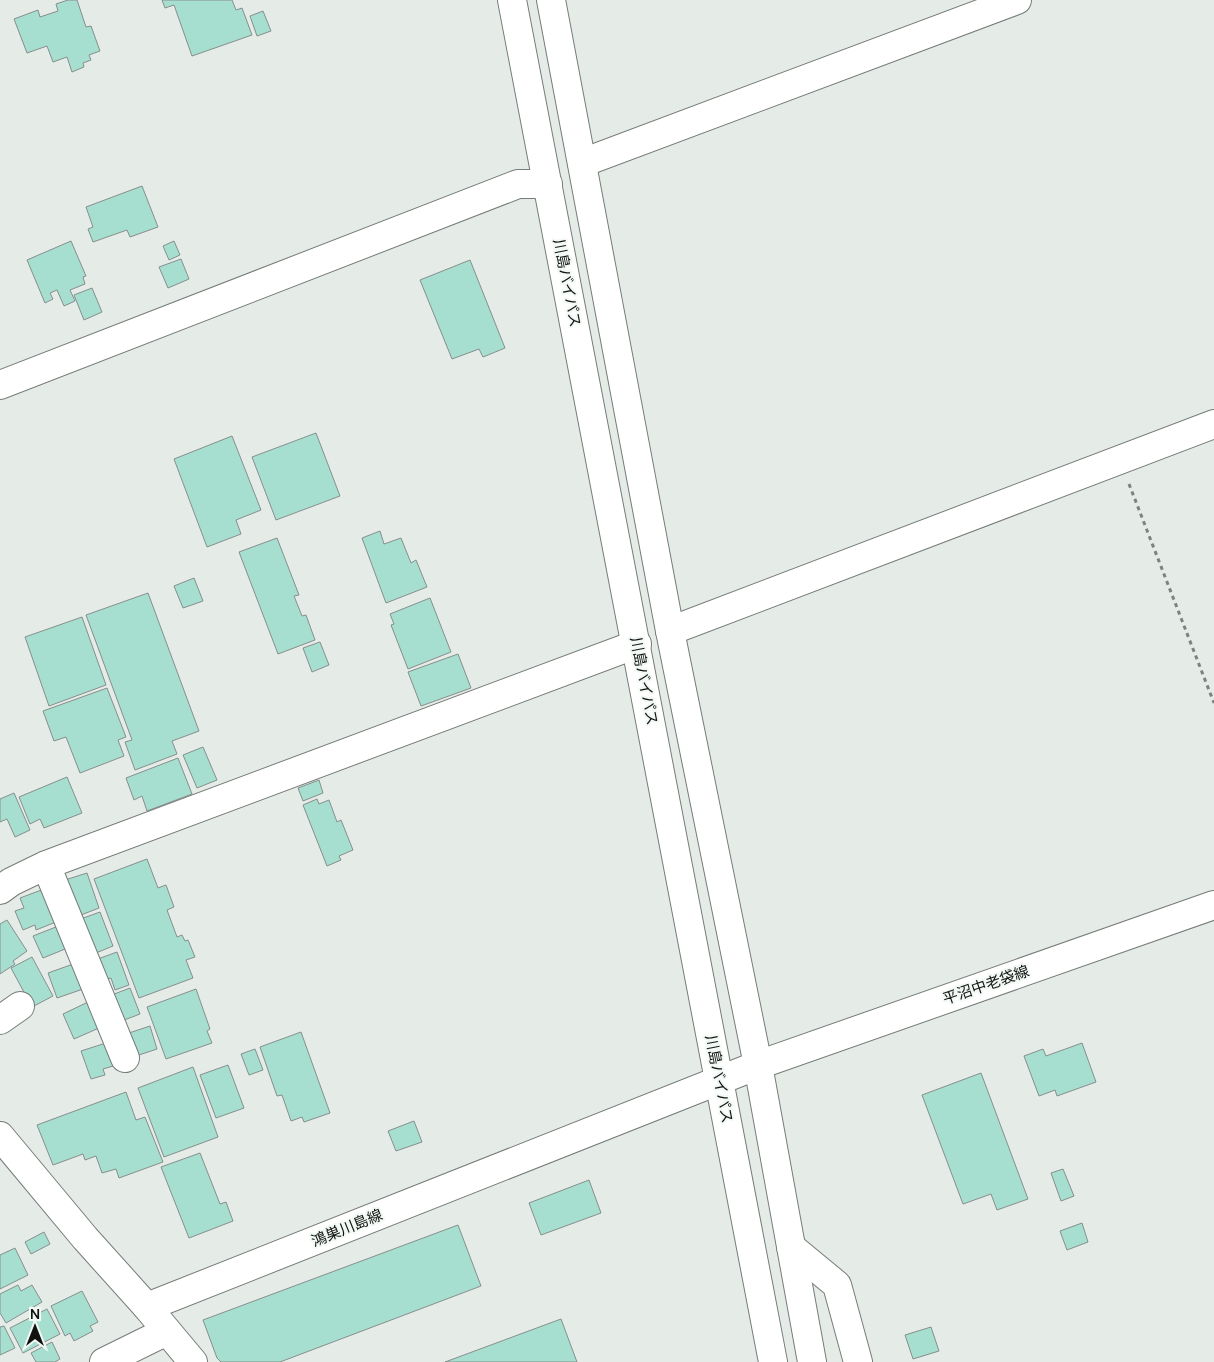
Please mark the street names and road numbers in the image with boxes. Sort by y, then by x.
street label: 川島バイパス [549,237,586,329]
street label: 川島バイパス [626,635,663,727]
street label: 平沼中老袋線 [940,960,1032,1009]
street label: 川島バイパス [701,1033,738,1125]
street label: 鴻巣川島線 [308,1204,386,1251]

